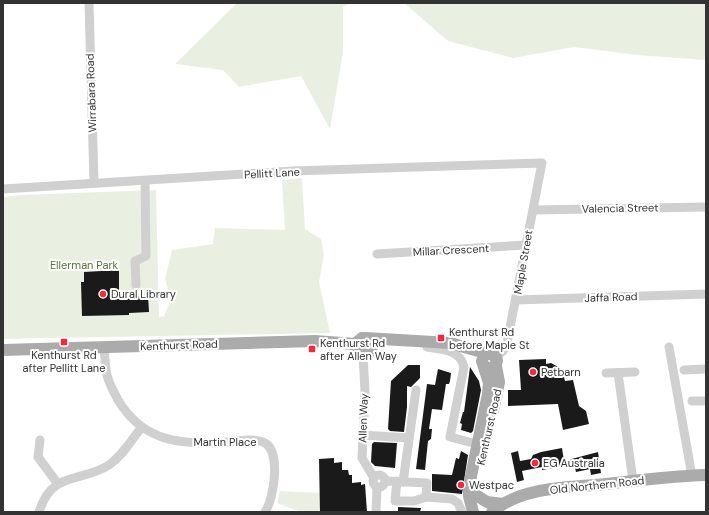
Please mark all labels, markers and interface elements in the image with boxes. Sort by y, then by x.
street label: Wirrabara Road [83,53,99,133]
street label: Pellitt Lane [244,165,300,181]
street label: Valencia Street [582,200,658,216]
street label: Maple Street [510,229,536,295]
street label: Millar Crescent [412,241,490,259]
park label: Ellerman Park [50,258,119,272]
place label: Dural Library [111,287,176,301]
marker: Dural Library [98,289,108,299]
street label: Jaffa Road [584,289,638,305]
place label: Kenthurst Rd before Maple St [449,325,530,352]
marker: Kenthurst Rd before Maple St [436,333,446,343]
place label: Kenthurst Rd after Allen Way [320,336,397,363]
marker: Kenthurst Rd after Pellitt Lane [59,337,69,347]
street label: Kenthurst Road [140,337,218,353]
marker: Kenthurst Rd after Allen Way [307,344,317,354]
place label: Kenthurst Rd after Pellitt Lane [23,348,105,375]
place label: Petbarn [541,365,581,379]
marker: Petbarn [528,367,538,377]
street label: Kenthurst Road [473,387,505,466]
street label: Allen Way [355,393,371,443]
street label: Martin Place [194,435,256,449]
place label: EG Australia [543,456,605,470]
marker: EG Australia [530,458,540,468]
street label: Old Northern Road [549,473,645,497]
place label: Westpac [469,478,514,492]
marker: Westpac [456,480,466,490]

